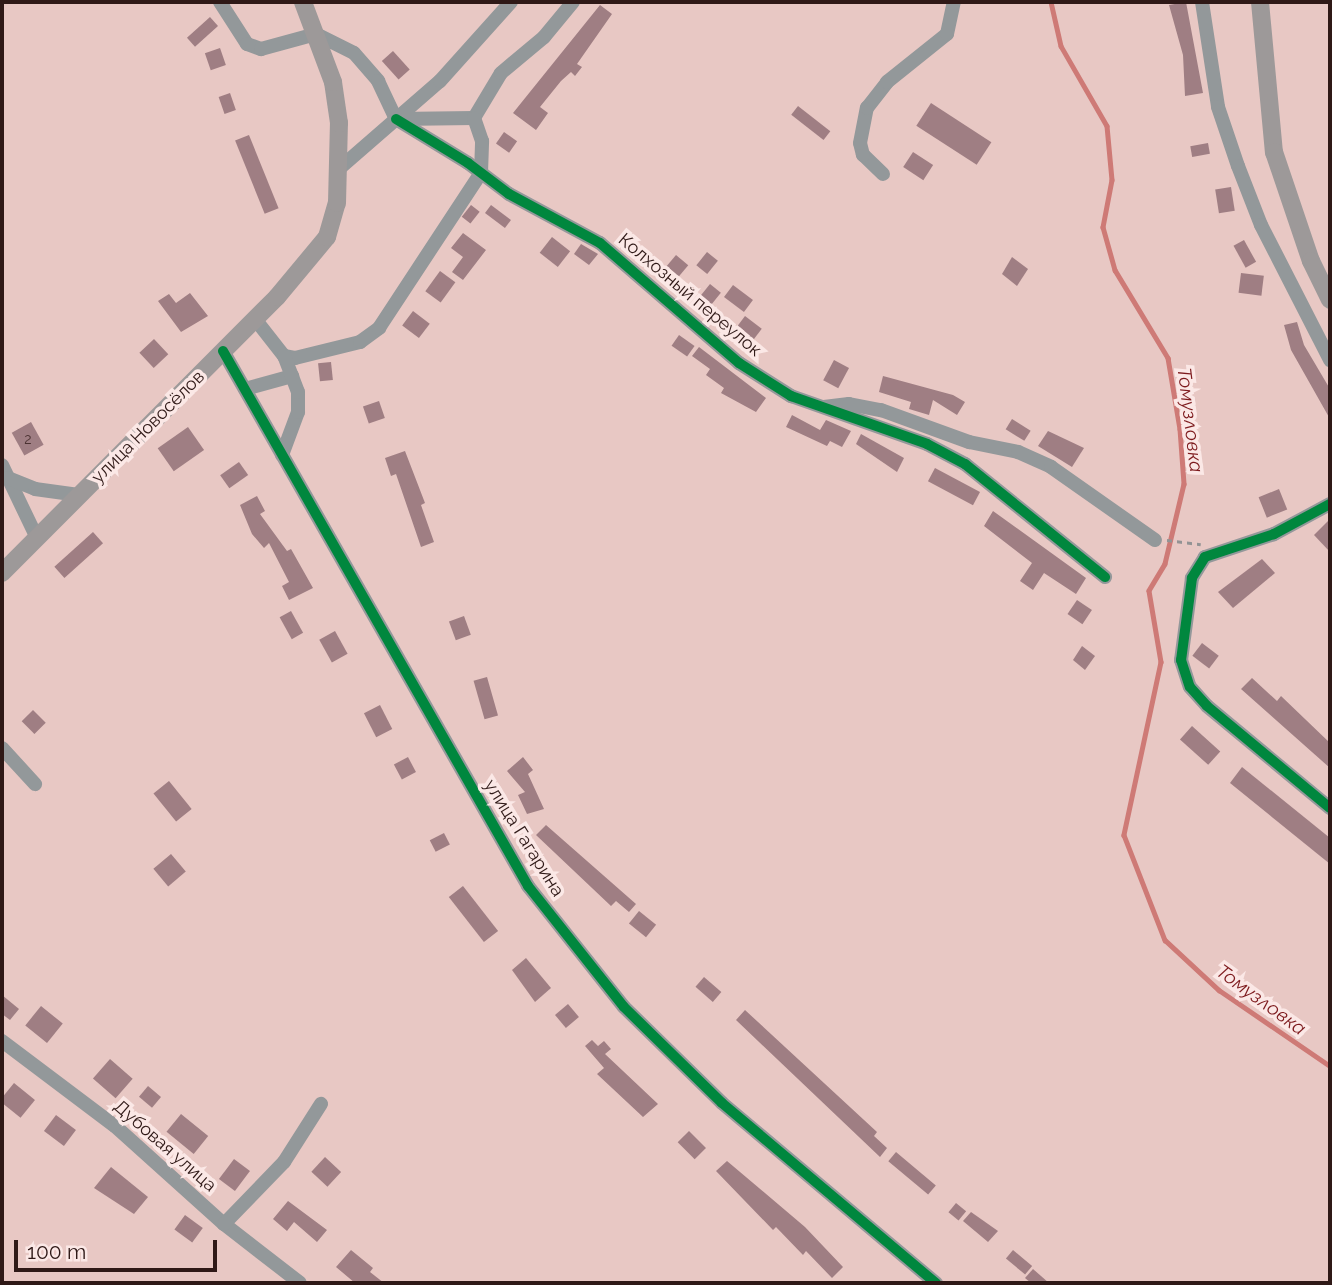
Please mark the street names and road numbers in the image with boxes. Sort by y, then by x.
street label: Колхозный переулок [614,229,766,361]
street label: улица Новосёлов [87,366,209,488]
street label: улица Гагарина [479,776,569,900]
street label: Дубовая улица [109,1095,221,1197]

